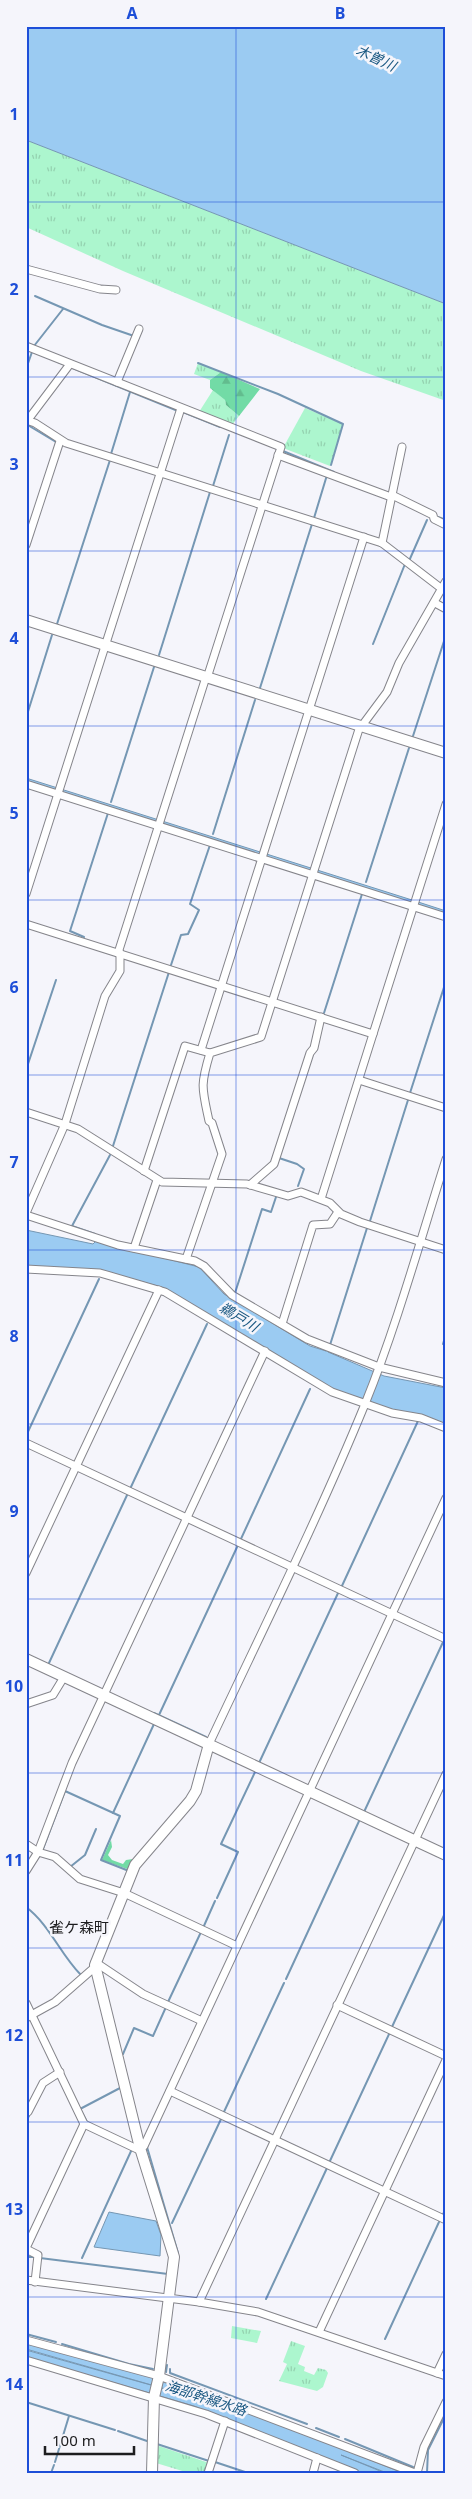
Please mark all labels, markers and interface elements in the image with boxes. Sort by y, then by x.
text: A [126,2,138,24]
text: B [335,2,345,24]
water label: 木曽川 [353,40,401,76]
text: 1 [9,103,19,125]
text: 2 [9,278,19,300]
text: 3 [9,453,19,475]
text: 4 [9,627,19,649]
text: 5 [9,802,19,824]
text: 6 [9,976,19,998]
text: 7 [9,1151,19,1173]
water label: 鵜戸川 [216,1298,264,1337]
text: 8 [9,1325,19,1347]
text: 9 [9,1500,19,1522]
text: 10 [5,1675,23,1697]
text: 11 [5,1849,23,1871]
district label: 雀ケ森町 [49,1917,109,1937]
text: 12 [5,2024,23,2046]
text: 13 [5,2198,23,2220]
text: 14 [5,2373,23,2395]
water label: 海部幹線水路 [163,2376,250,2420]
scale bar [45,2424,134,2456]
text: 100 m [52,2430,96,2450]

